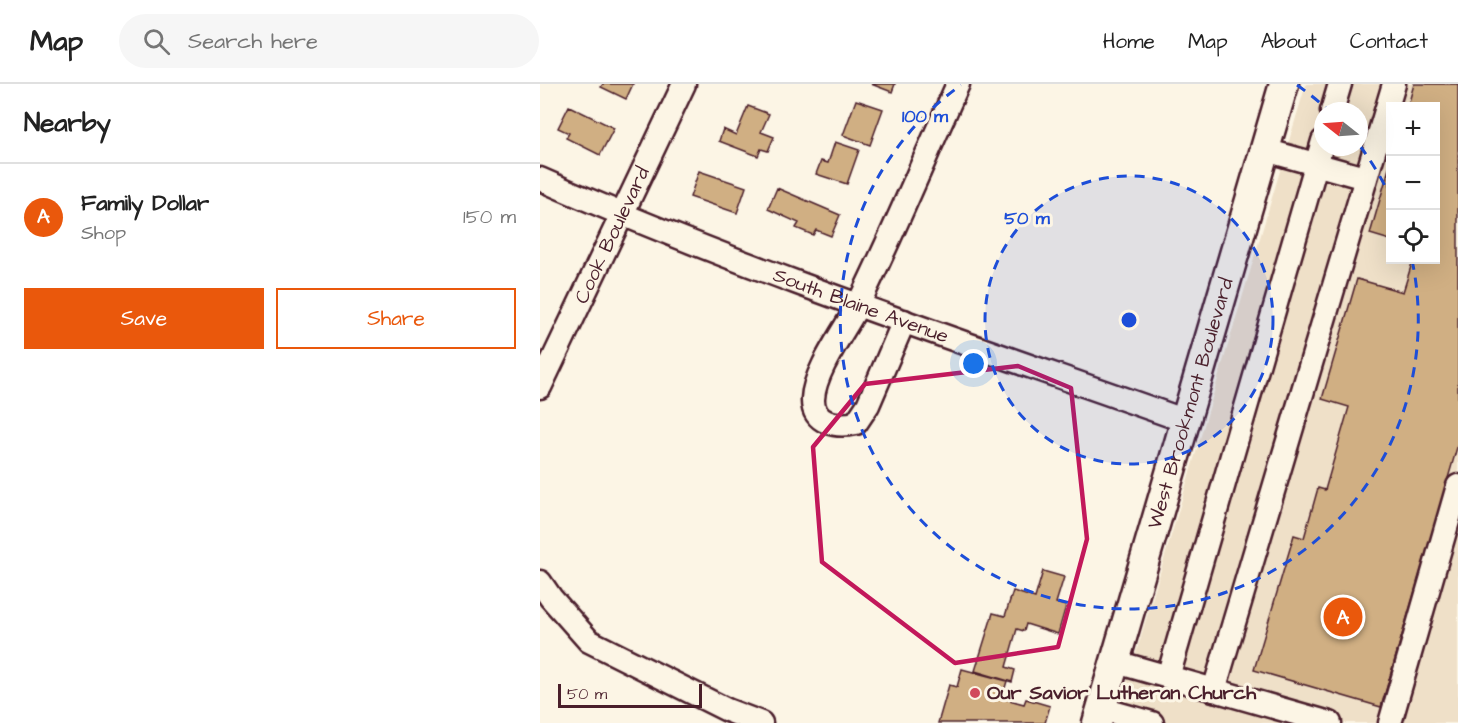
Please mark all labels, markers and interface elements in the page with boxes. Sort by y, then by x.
search box [119,14,539,68]
text: Map [30,22,83,61]
icon: search [140,25,173,58]
text: Search here [188,26,318,57]
text: Home [1103,27,1155,56]
text: Map [1188,27,1228,56]
text: About [1261,27,1317,56]
text: Contact [1350,27,1428,56]
north arrow [1314,102,1368,156]
map controls [1386,102,1440,264]
button: + [1386,102,1440,156]
text: 100 m [902,104,949,129]
text: Nearby [24,105,111,141]
button: − [1386,156,1440,210]
street label: Cook Boulevard [568,162,657,308]
text: Family Dollar [81,188,209,219]
text: A [37,203,50,231]
text: 150 m [463,203,516,231]
text: 50 m [1004,206,1051,231]
button: locate [1386,210,1440,264]
text: Shop [81,219,126,247]
street label: South Blaine Avenue [769,261,952,350]
street label: West Brookmont Boulevard [1141,275,1241,532]
button: Save [24,288,264,349]
button: Share [276,288,516,349]
centre of rings [1119,310,1139,330]
your location [959,349,988,378]
pin: A [1324,594,1362,640]
place label: Our Savior Lutheran Church [987,679,1257,707]
scale bar [558,681,702,708]
text: 50 m [567,683,607,705]
marker: Our Savior Lutheran Church [968,686,982,700]

